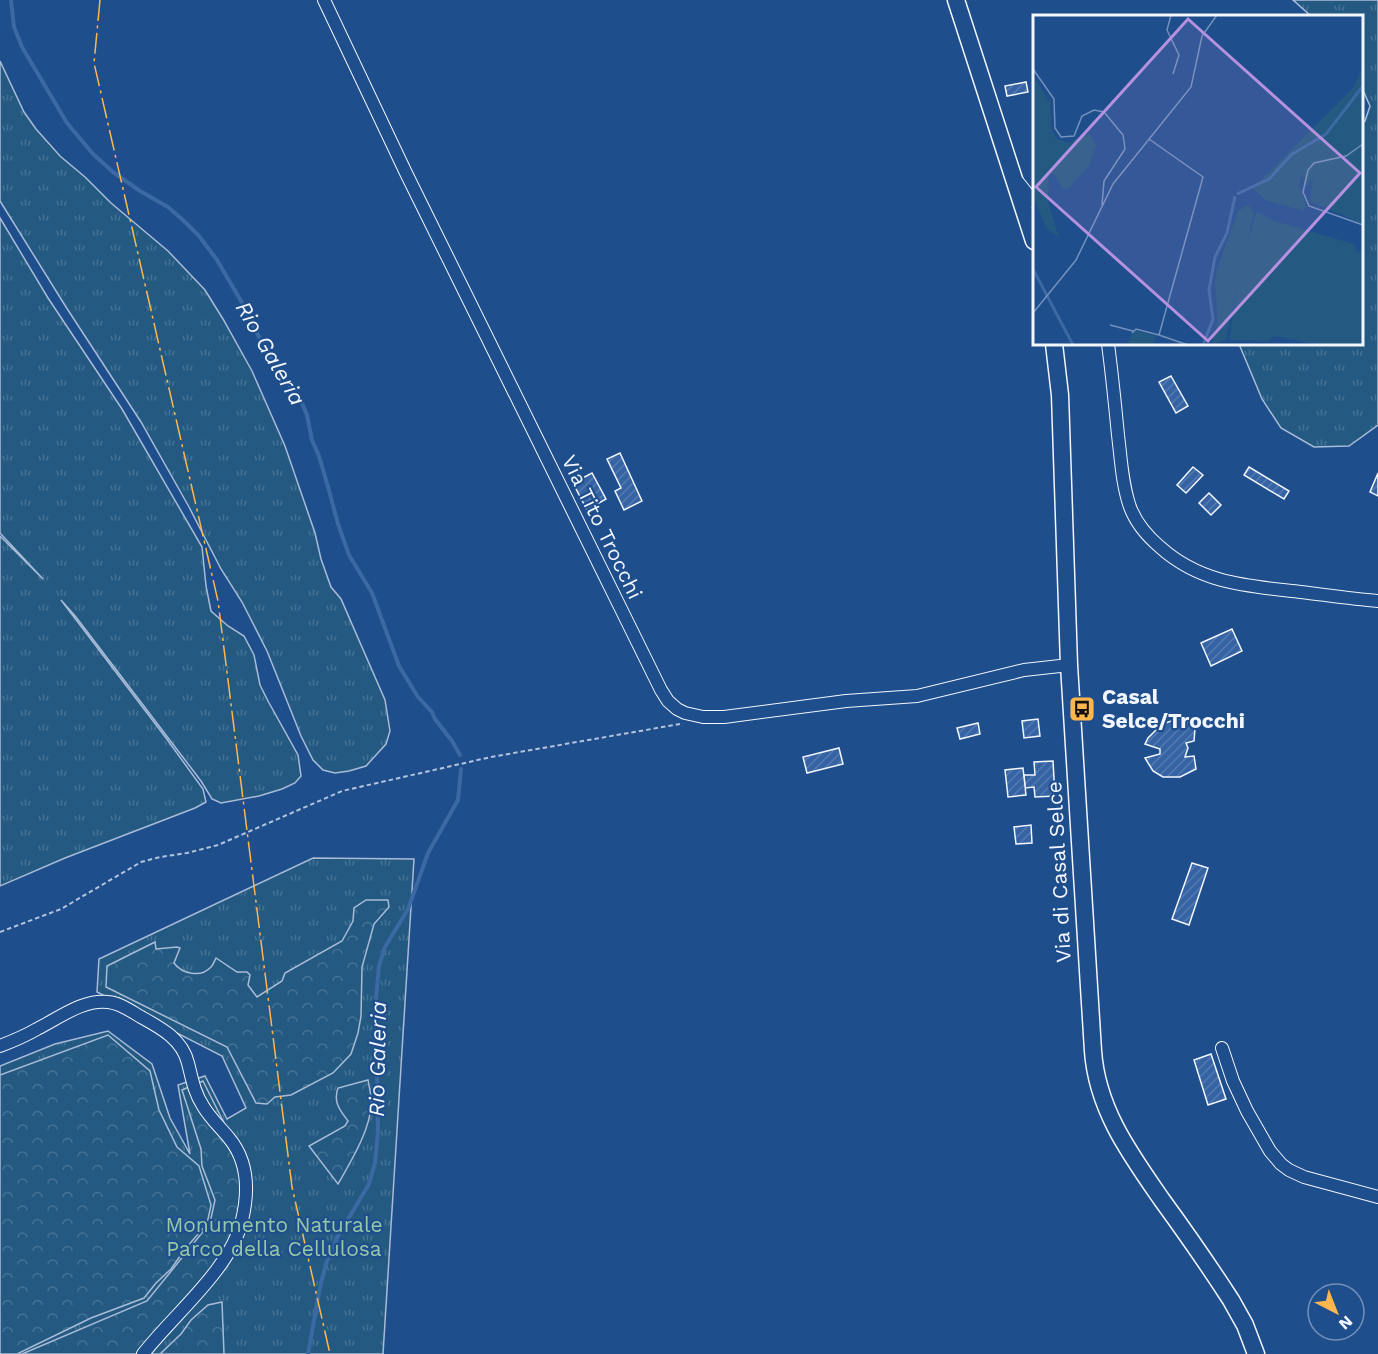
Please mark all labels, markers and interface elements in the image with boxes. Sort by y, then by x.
inset map [1033,15,1363,345]
water label: Rio Galeria [231,297,310,410]
street label: Via Tito Trocchi [557,451,648,603]
place label: Casal Selce/Trocchi [1102,684,1245,733]
bus stop icon: Casal Selce/Trocchi [1067,694,1097,724]
street label: Via di Casal Selce [1041,781,1076,963]
water label: Rio Galeria [364,1001,391,1117]
park label: Monumento Naturale Parco della Cellulosa [165,1212,383,1261]
north arrow [1306,1282,1366,1342]
text: N [1335,1312,1356,1334]

